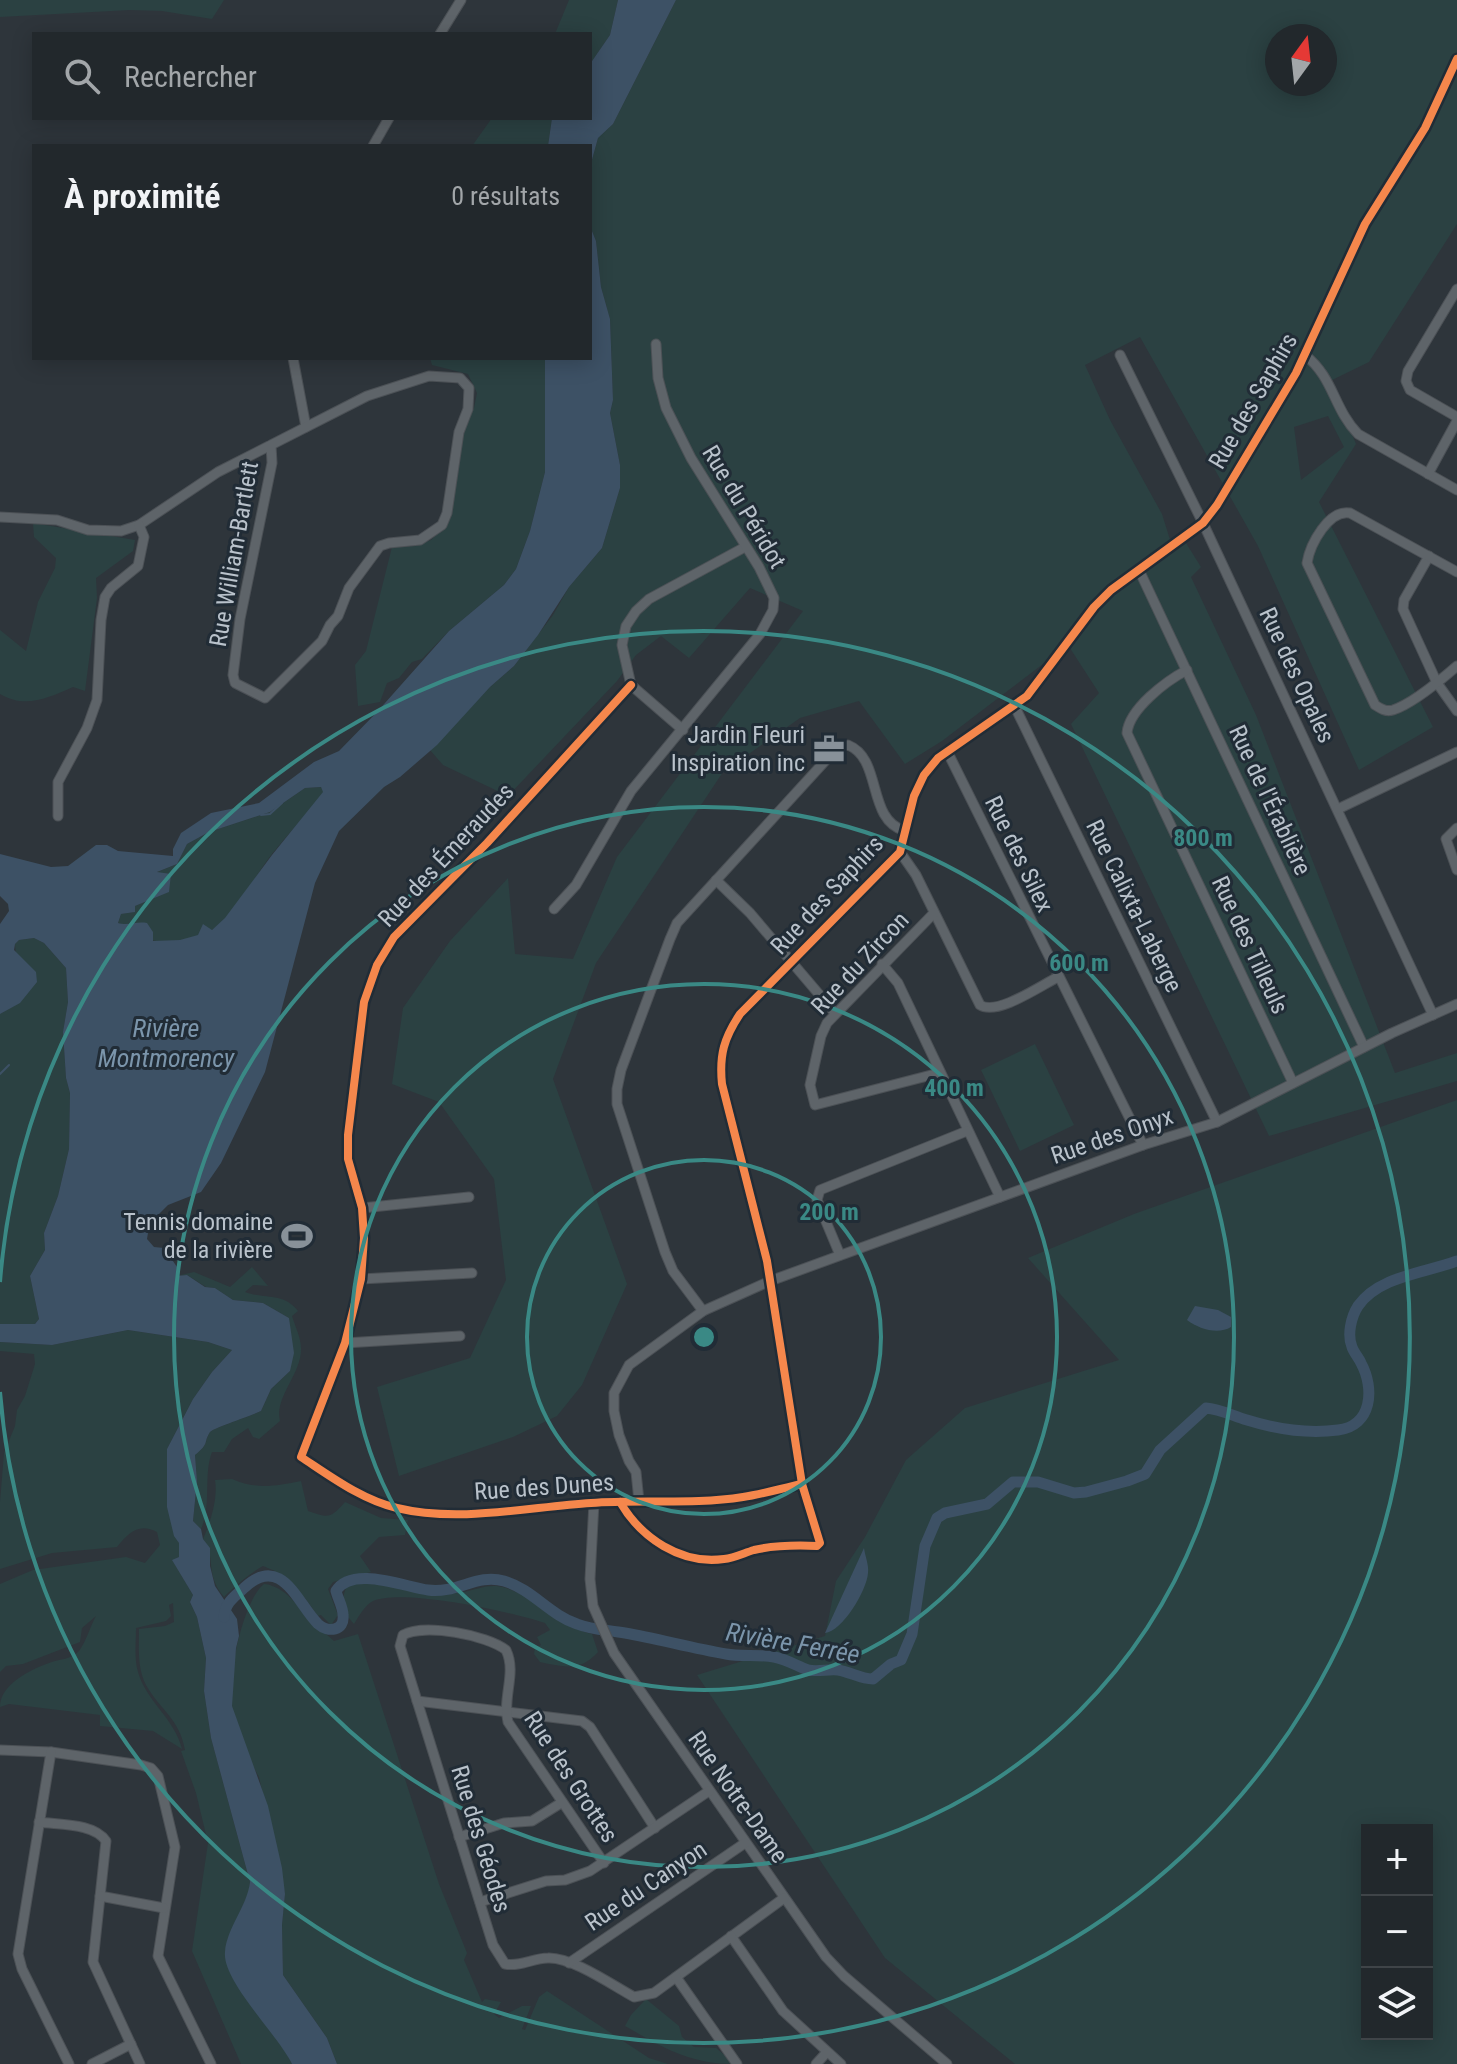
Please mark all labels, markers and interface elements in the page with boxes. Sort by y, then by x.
north arrow [1265,24,1337,96]
search box [32,32,592,120]
icon: search [60,54,104,98]
text: Rechercher [124,59,257,94]
text: À proximité [64,176,221,216]
text: 0 résultats [451,181,560,211]
street label: Rue des Saphirs [1203,328,1303,474]
street label: Rue du Péridot [696,440,792,574]
street label: Rue William-Bartlett [204,459,264,649]
street label: Rue des Opales [1253,603,1341,747]
place label: Jardin Fleuri Inspiration inc [671,721,805,777]
street label: Rue de l'Érablière [1223,721,1317,879]
office icon: Jardin Fleuri Inspiration inc [812,732,846,766]
street label: Rue des Émeraudes [372,777,520,933]
street label: Rue des Silex [979,791,1059,917]
street label: Rue Calixta-Laberge [1080,815,1188,997]
text: 800 m [1173,824,1233,852]
street label: Rue des Saphirs [765,830,889,960]
street label: Rue des Tilleuls [1206,872,1294,1018]
street label: Rue du Zircon [805,906,915,1020]
text: 600 m [1049,949,1109,977]
water label: Rivière Montmorency [98,1013,236,1073]
text: 400 m [924,1074,984,1102]
street label: Rue des Onyx [1047,1102,1177,1170]
text: 200 m [799,1198,859,1226]
place label: Tennis domaine de la rivière [123,1208,273,1264]
sports icon: Tennis domaine de la rivière [280,1219,314,1253]
centre of rings [690,1323,718,1351]
street label: Rue des Dunes [473,1468,615,1506]
water label: Rivière Ferrée [724,1616,862,1670]
street label: Rue des Grottes [518,1706,624,1848]
street label: Rue Notre-Dame [682,1726,794,1868]
street label: Rue des Géodes [445,1762,517,1916]
map controls [1361,1824,1433,2040]
button: + [1361,1824,1433,1896]
street label: Rue du Canyon [580,1835,712,1937]
button: − [1361,1896,1433,1968]
button: layers [1361,1968,1433,2040]

